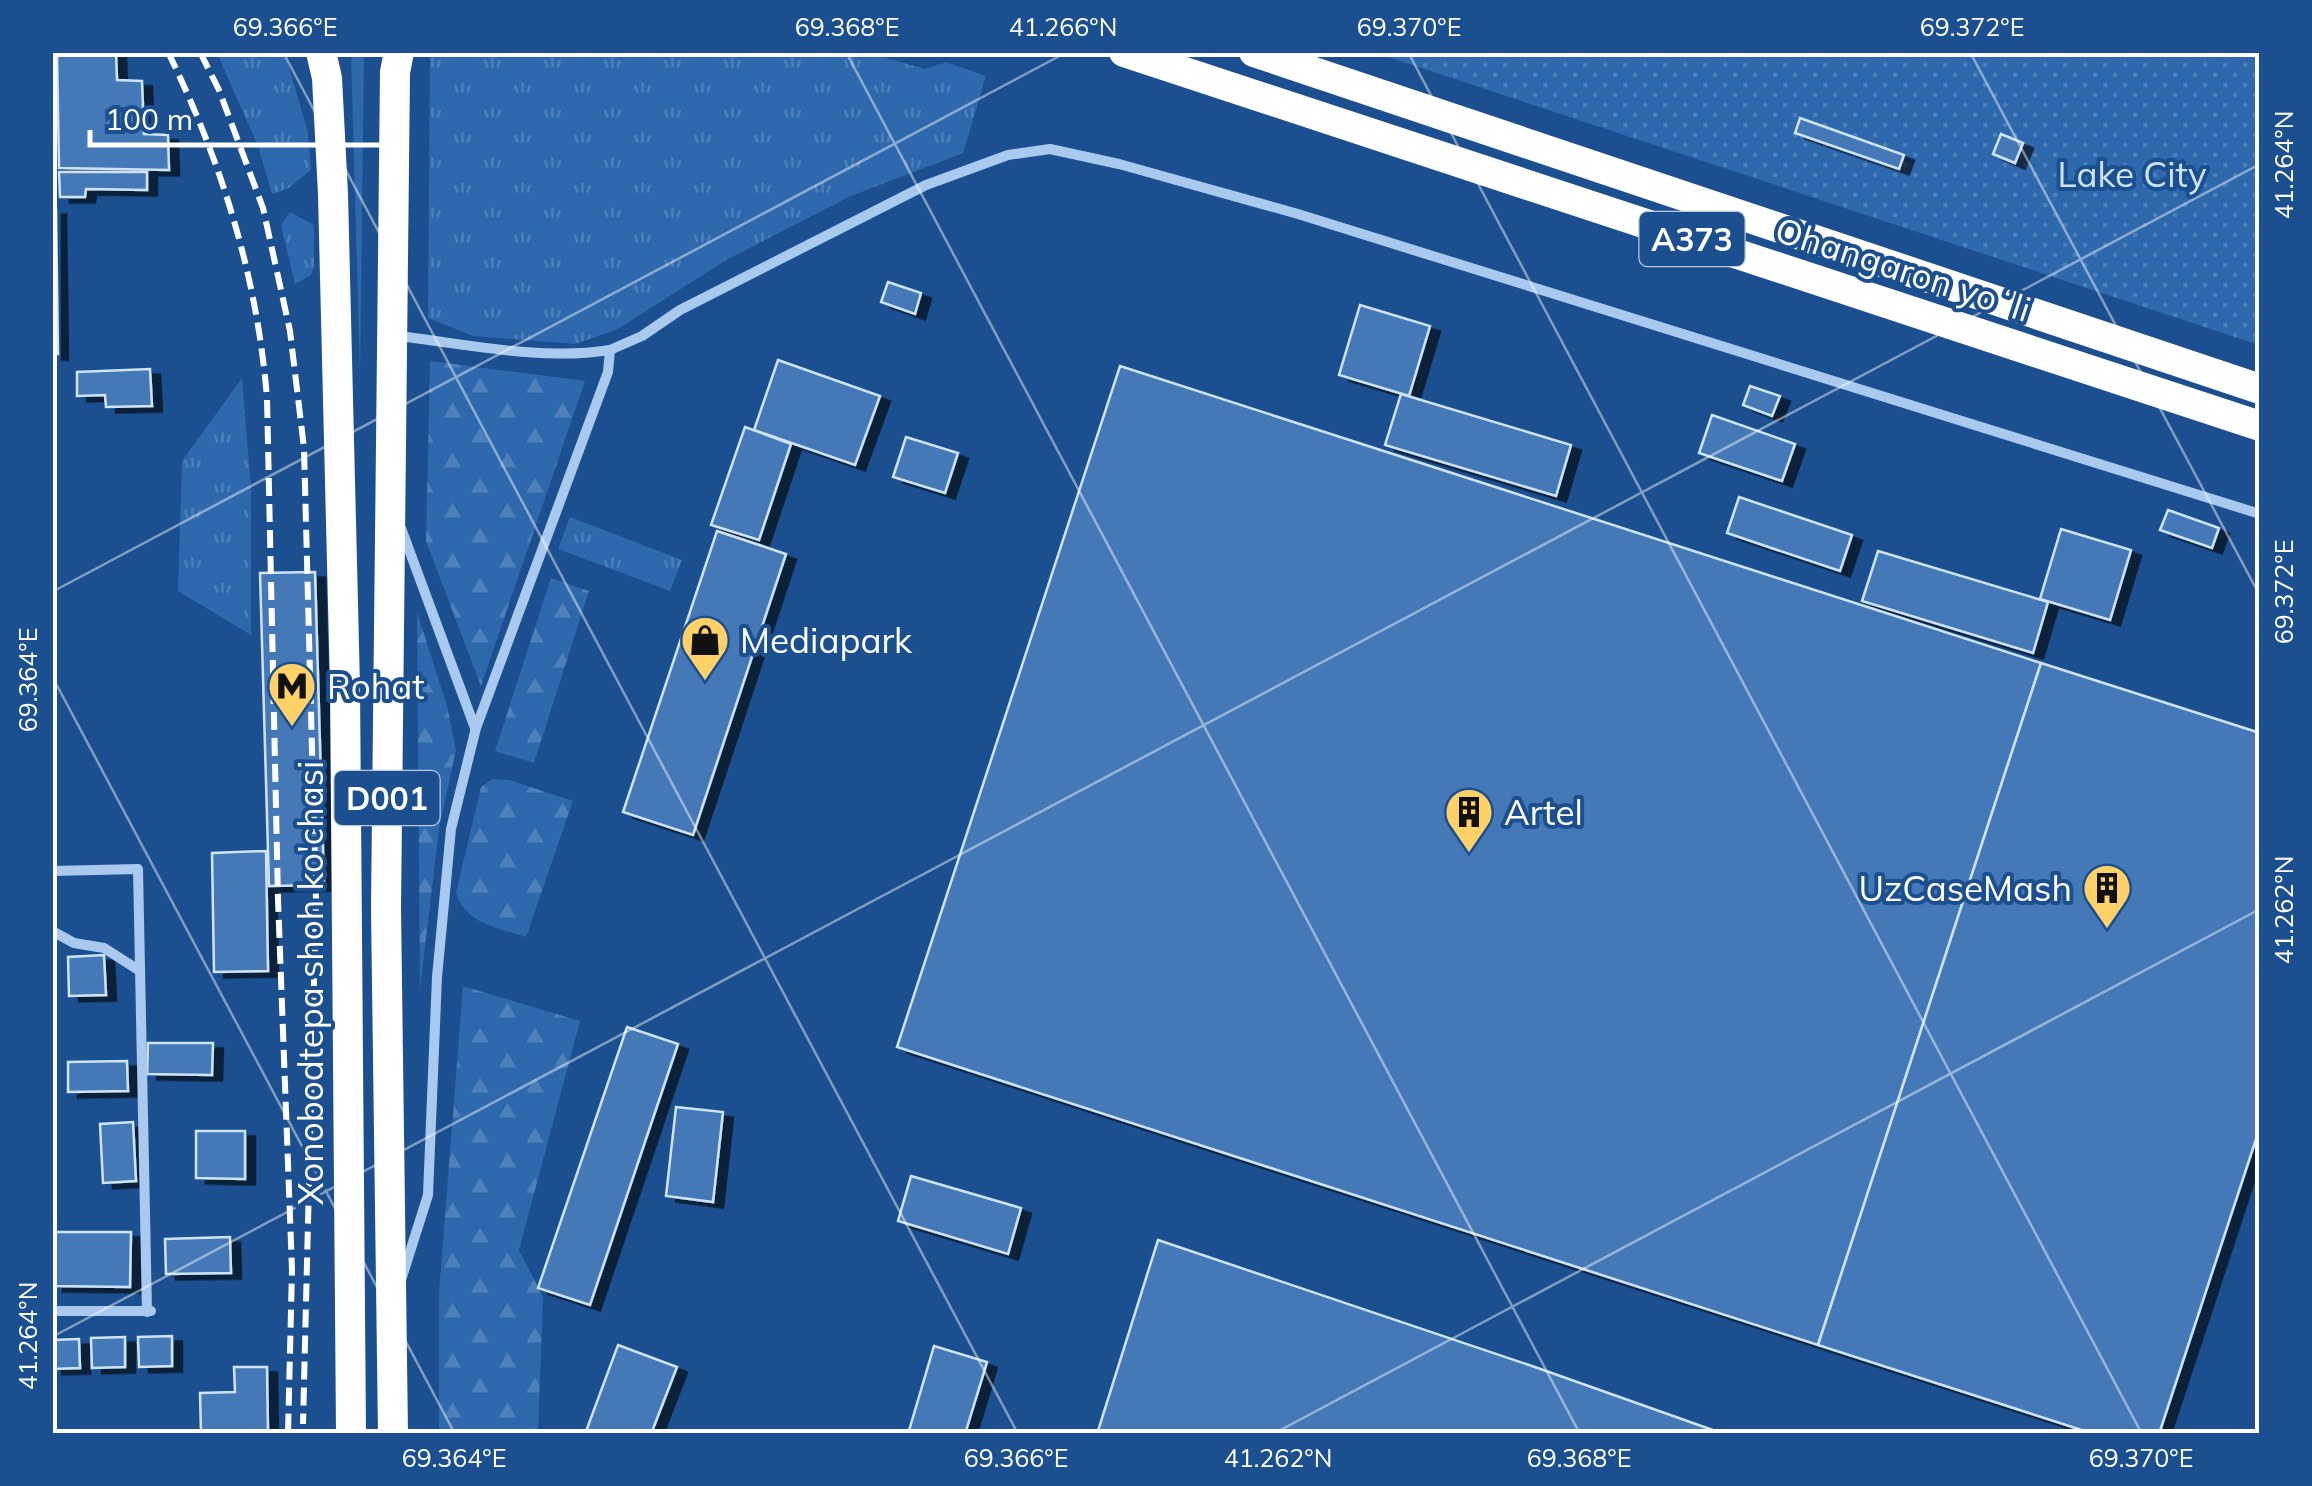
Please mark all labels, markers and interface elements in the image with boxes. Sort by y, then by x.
text: 69.366°E [233,11,337,42]
text: 69.368°E [795,11,899,42]
text: 41.266°N [1009,11,1117,42]
text: 69.370°E [1357,11,1461,42]
text: 69.372°E [1920,11,2024,42]
scale bar [90,85,385,147]
text: 100 m [105,100,193,138]
text: 41.264°N [2268,111,2299,219]
park label: Lake City [2057,152,2207,196]
street label: Ohangaron yoʻli [1770,207,2036,331]
road number: A373 [1640,212,1744,266]
text: 69.372°E [2268,540,2299,644]
shop icon: Mediapark [679,614,731,682]
place label: Mediapark [740,618,913,662]
text: 69.364°E [12,628,43,732]
metro station icon: Rohat [266,660,318,728]
place label: Rohat [327,664,425,708]
street label: Xonobodtepa shoh ko'chasi [288,761,332,1205]
road number: D001 [334,771,440,825]
building icon: Artel [1443,786,1495,854]
place label: Artel [1504,790,1583,834]
text: 41.262°N [2268,856,2299,964]
building icon: UzCaseMash [2081,862,2133,930]
place label: UzCaseMash [1859,866,2072,910]
text: 41.264°N [12,1282,43,1390]
text: 69.364°E [402,1442,506,1473]
text: 69.366°E [964,1442,1068,1473]
text: 41.262°N [1224,1442,1332,1473]
text: 69.368°E [1527,1442,1631,1473]
text: 69.370°E [2089,1442,2193,1473]

